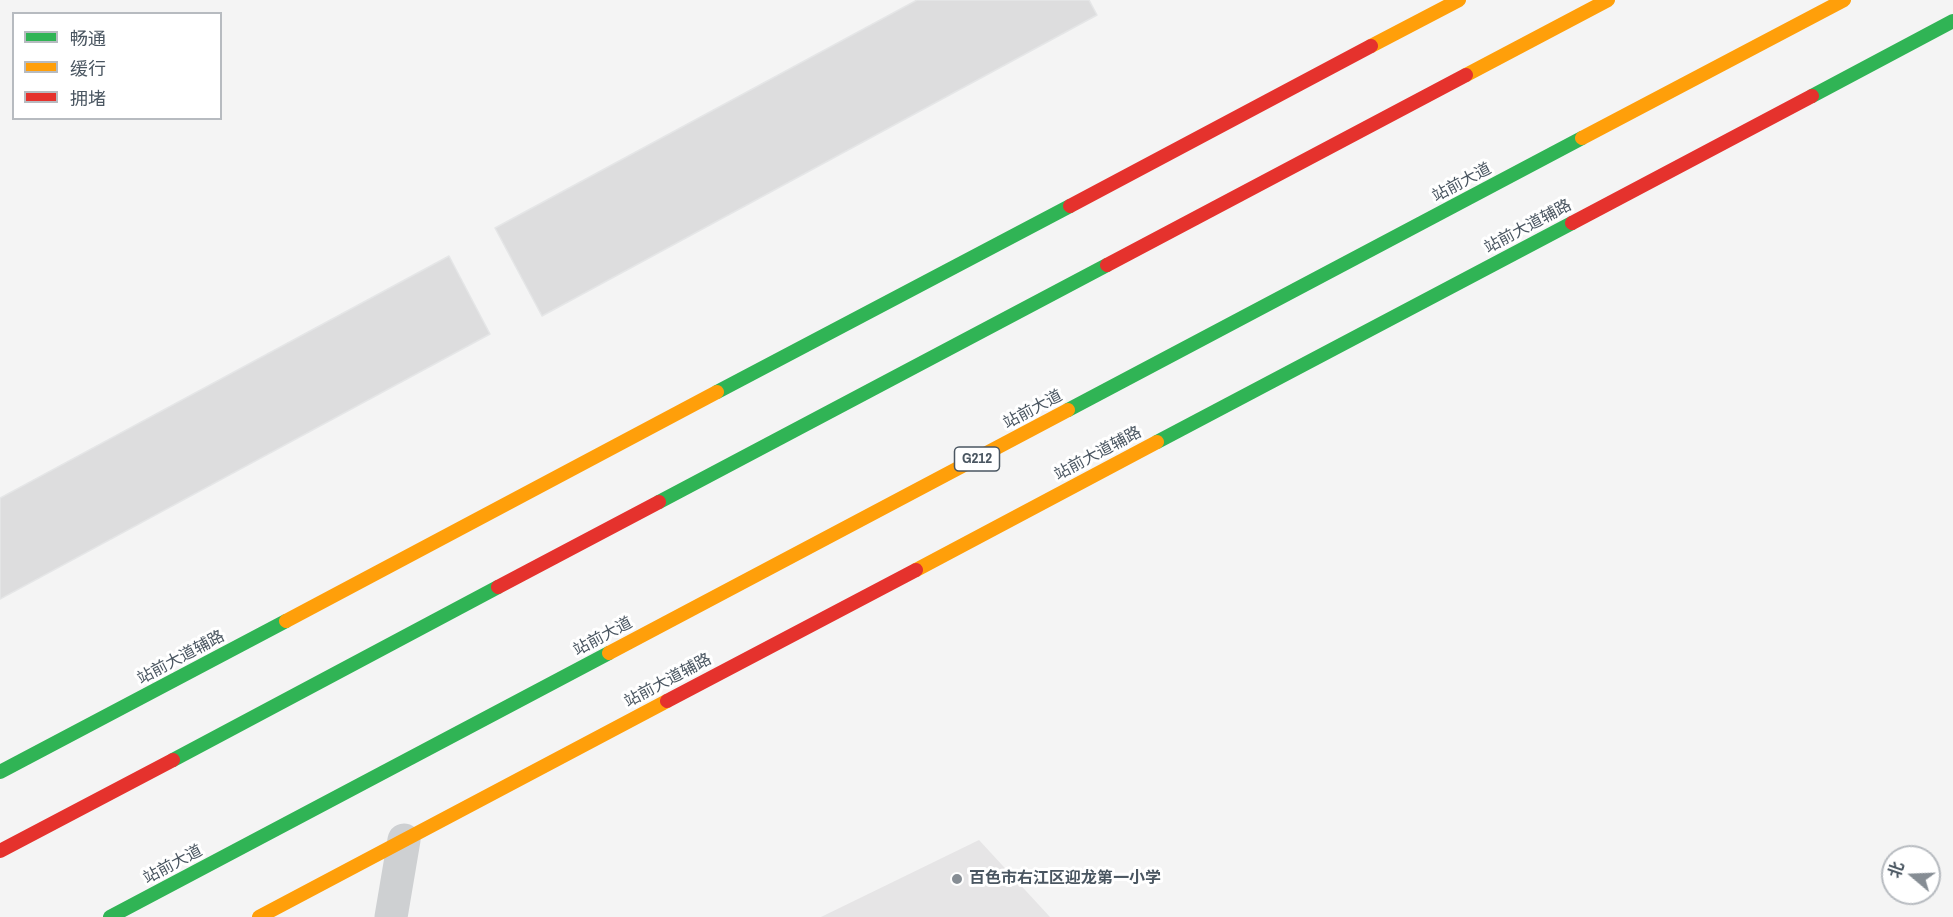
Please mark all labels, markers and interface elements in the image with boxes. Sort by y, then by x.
legend [12,12,222,120]
text: 畅通 [70,26,106,51]
text: 缓行 [70,56,106,81]
text: 拥堵 [70,86,106,111]
street label: 站前大道 [1429,160,1495,206]
street label: 站前大道辅路 [1481,196,1575,258]
street label: 站前大道 [1000,387,1066,433]
street label: 站前大道辅路 [1051,423,1145,485]
road number: G212 [954,447,1000,471]
street label: 站前大道 [570,614,636,660]
street label: 站前大道辅路 [134,627,228,689]
street label: 站前大道辅路 [621,650,715,712]
street label: 站前大道 [140,842,206,888]
north arrow [1881,845,1941,905]
text: 北 [1883,859,1909,881]
place label: 百色市右江区迎龙第一小学 [969,869,1161,889]
marker: 百色市右江区迎龙第一小学 [950,872,964,886]

